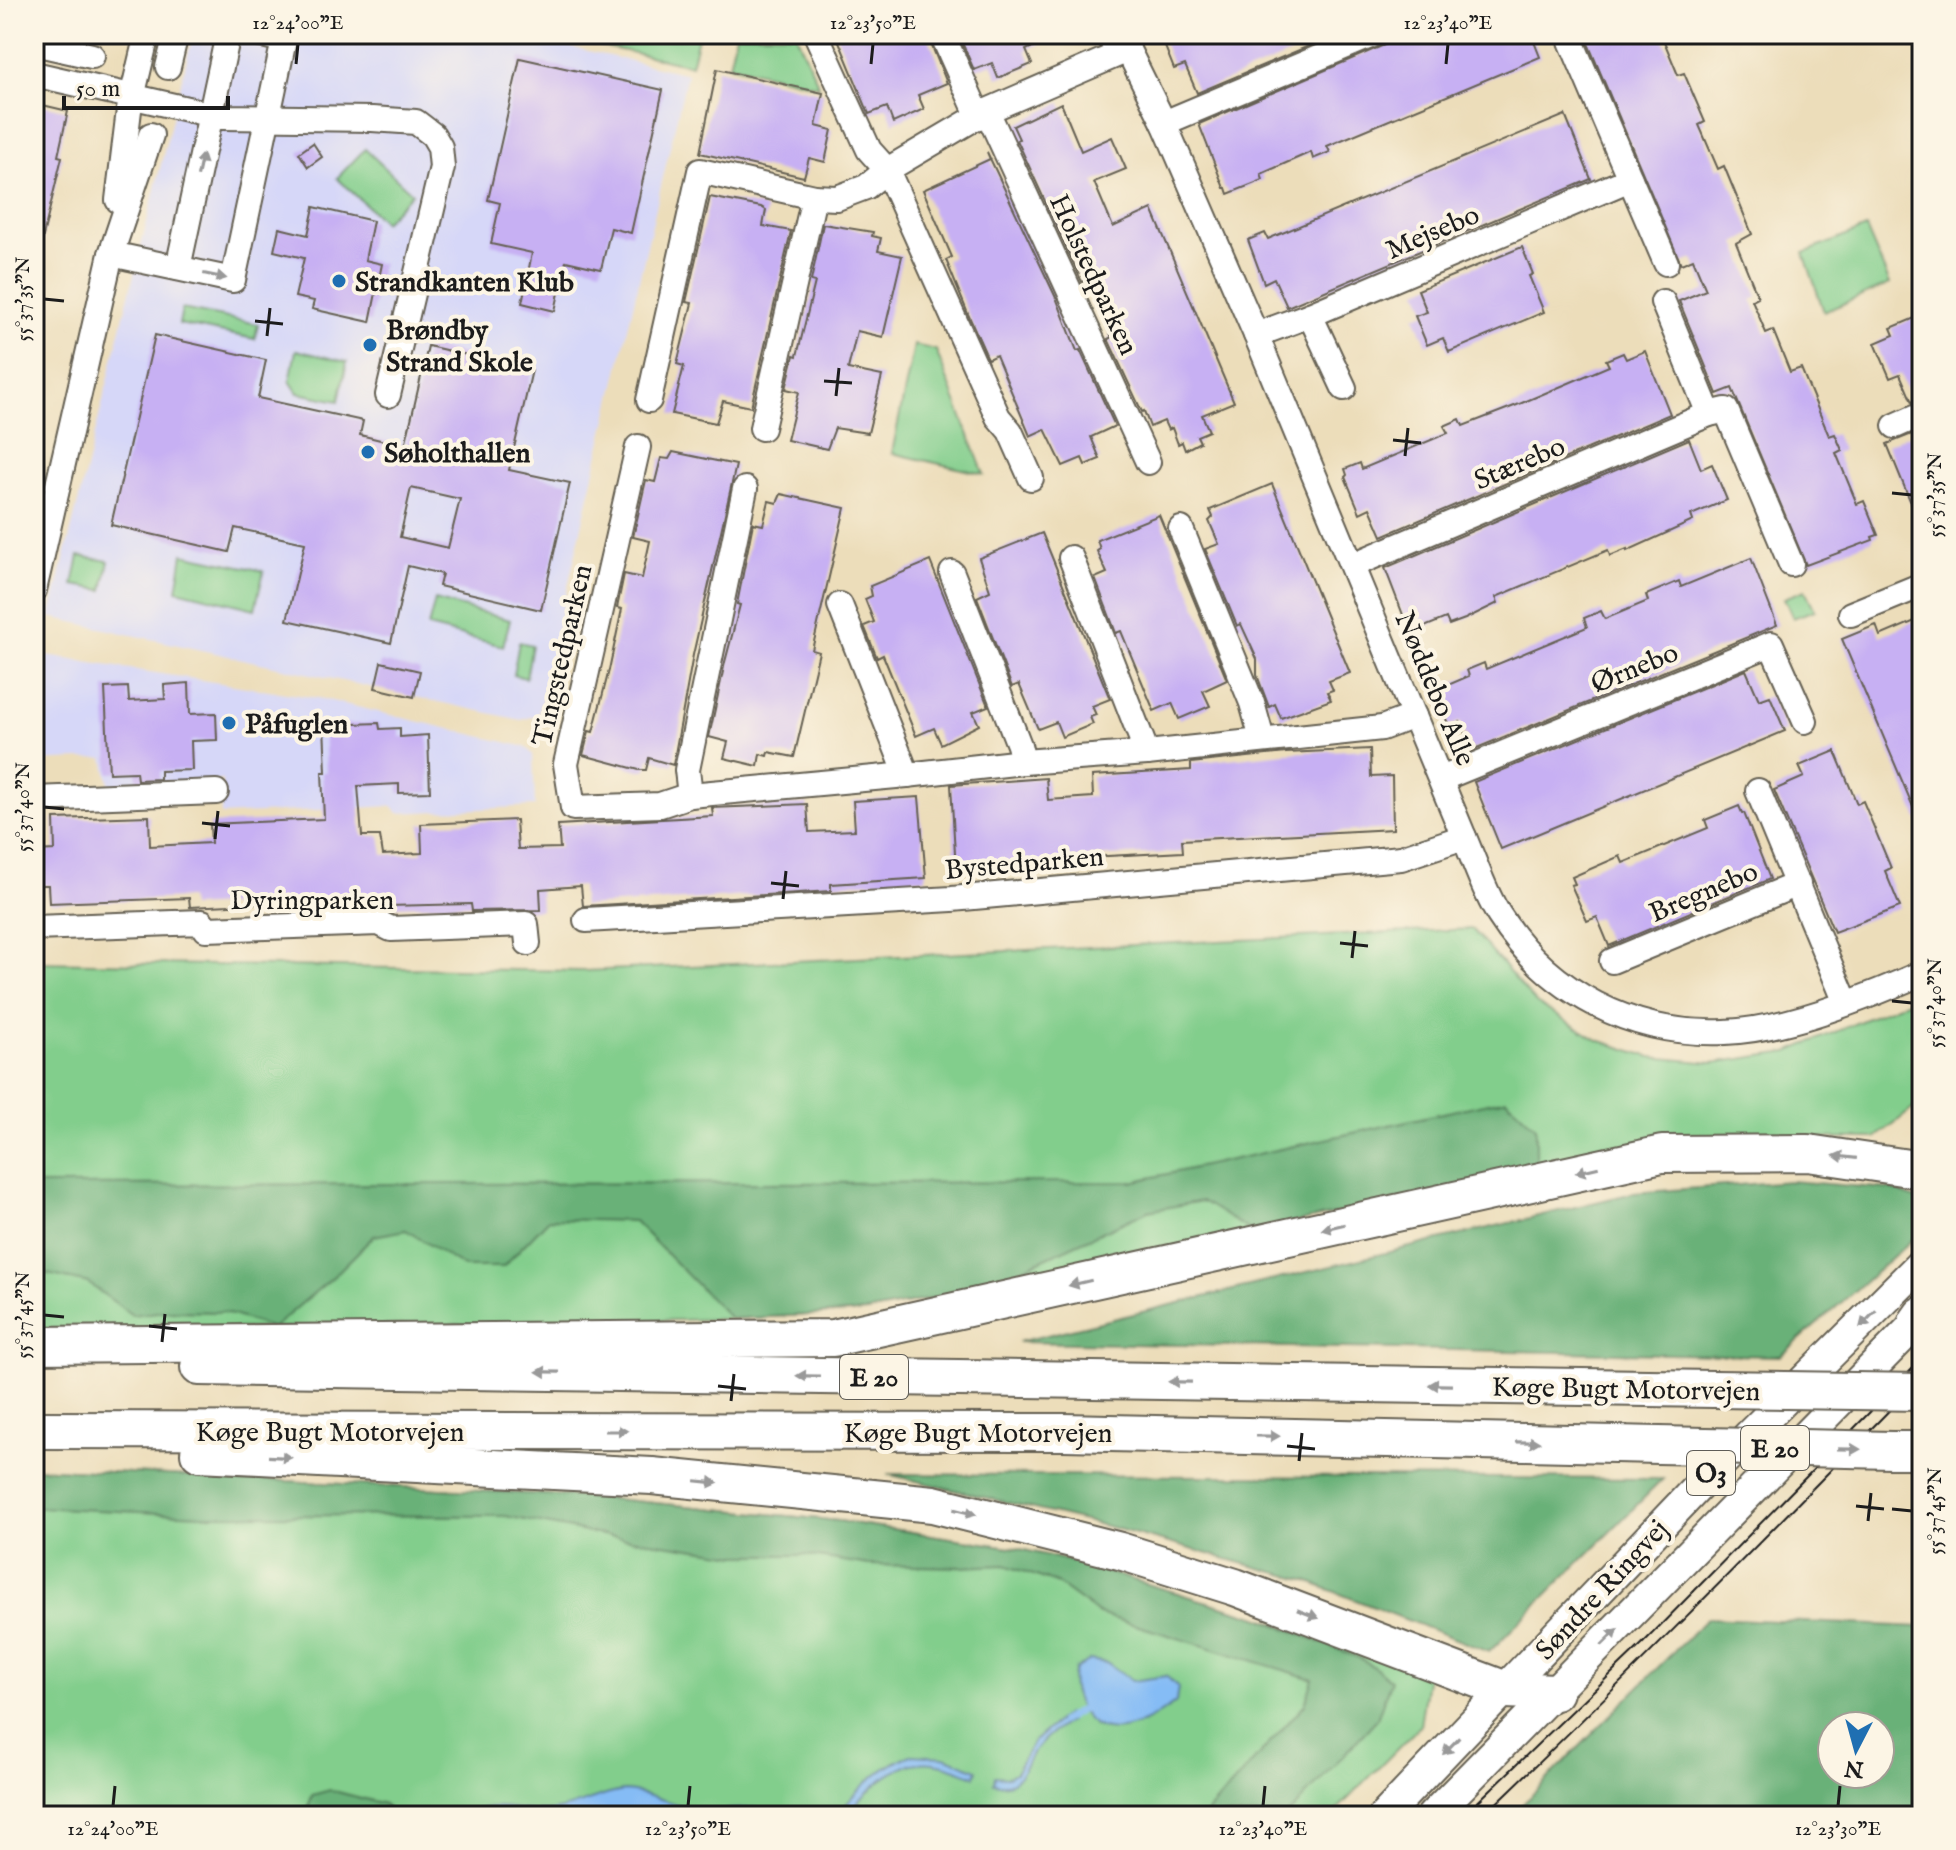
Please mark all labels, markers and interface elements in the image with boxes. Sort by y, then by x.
text: 12°24'00"E [252,11,344,36]
text: 12°23'50"E [830,11,916,36]
text: 12°23'40"E [1404,11,1493,36]
scale bar [64,60,228,110]
text: 50 m [76,74,120,105]
one-way arrow [194,152,207,177]
street label: Holstedparken [1040,189,1145,361]
street label: Mejsebo [1381,198,1485,269]
text: 55°37'35"N [11,256,36,342]
place label: Strandkanten Klub [355,266,574,301]
one-way arrow [203,270,228,283]
marker: Strandkanten Klub [330,272,348,290]
place label: Brøndby Strand Skole [386,314,533,381]
marker: Brøndby Strand Skole [361,336,379,354]
street label: Stærebo [1469,430,1571,499]
place label: Søholthallen [384,437,530,472]
marker: Søholthallen [359,443,377,461]
text: 55°37'35"N [1923,452,1948,538]
street label: Tingstedparken [526,561,601,750]
street label: Nøddebo Alle [1385,606,1482,772]
street label: Ørnebo [1586,636,1684,703]
place label: Påfuglen [245,708,348,743]
marker: Påfuglen [220,714,238,732]
text: 55°37'40"N [11,762,36,852]
street label: Bystedparken [943,840,1105,889]
street label: Bregnebo [1644,855,1764,932]
street label: Dyringparken [230,884,394,919]
text: 55°37'40"N [1923,958,1948,1048]
one-way arrow [1832,1150,1857,1163]
one-way arrow [1575,1164,1600,1177]
one-way arrow [1321,1221,1346,1234]
text: 55°37'45"N [11,1271,36,1359]
one-way arrow [1067,1277,1092,1290]
one-way arrow [1859,1309,1877,1328]
road number: E 20 [840,1355,908,1399]
one-way arrow [535,1366,560,1379]
one-way arrow [795,1370,820,1382]
street label: Køge Bugt Motorvejen [1491,1371,1761,1410]
one-way arrow [1167,1375,1192,1388]
one-way arrow [1427,1379,1452,1392]
street label: Køge Bugt Motorvejen [196,1416,465,1451]
street label: Køge Bugt Motorvejen [844,1417,1113,1452]
one-way arrow [604,1425,629,1437]
road number: E 20 [1741,1426,1809,1470]
one-way arrow [1256,1430,1281,1443]
one-way arrow [1516,1436,1541,1449]
one-way arrow [1837,1443,1862,1456]
one-way arrow [268,1451,293,1464]
road number: O3 [1687,1451,1735,1495]
text: 55°37'45"N [1923,1467,1948,1555]
one-way arrow [695,1475,720,1488]
one-way arrow [952,1506,977,1519]
street label: Søndre Ringvej [1529,1513,1677,1668]
one-way arrow [1296,1608,1320,1621]
one-way arrow [1600,1628,1619,1647]
north arrow [1816,1710,1896,1790]
one-way arrow [1443,1736,1461,1755]
text: N [1843,1753,1866,1783]
text: 12°24'00"E [67,1817,159,1842]
text: 12°23'50"E [645,1817,731,1842]
text: 12°23'40"E [1219,1817,1308,1842]
text: 12°23'30"E [1795,1817,1881,1842]

